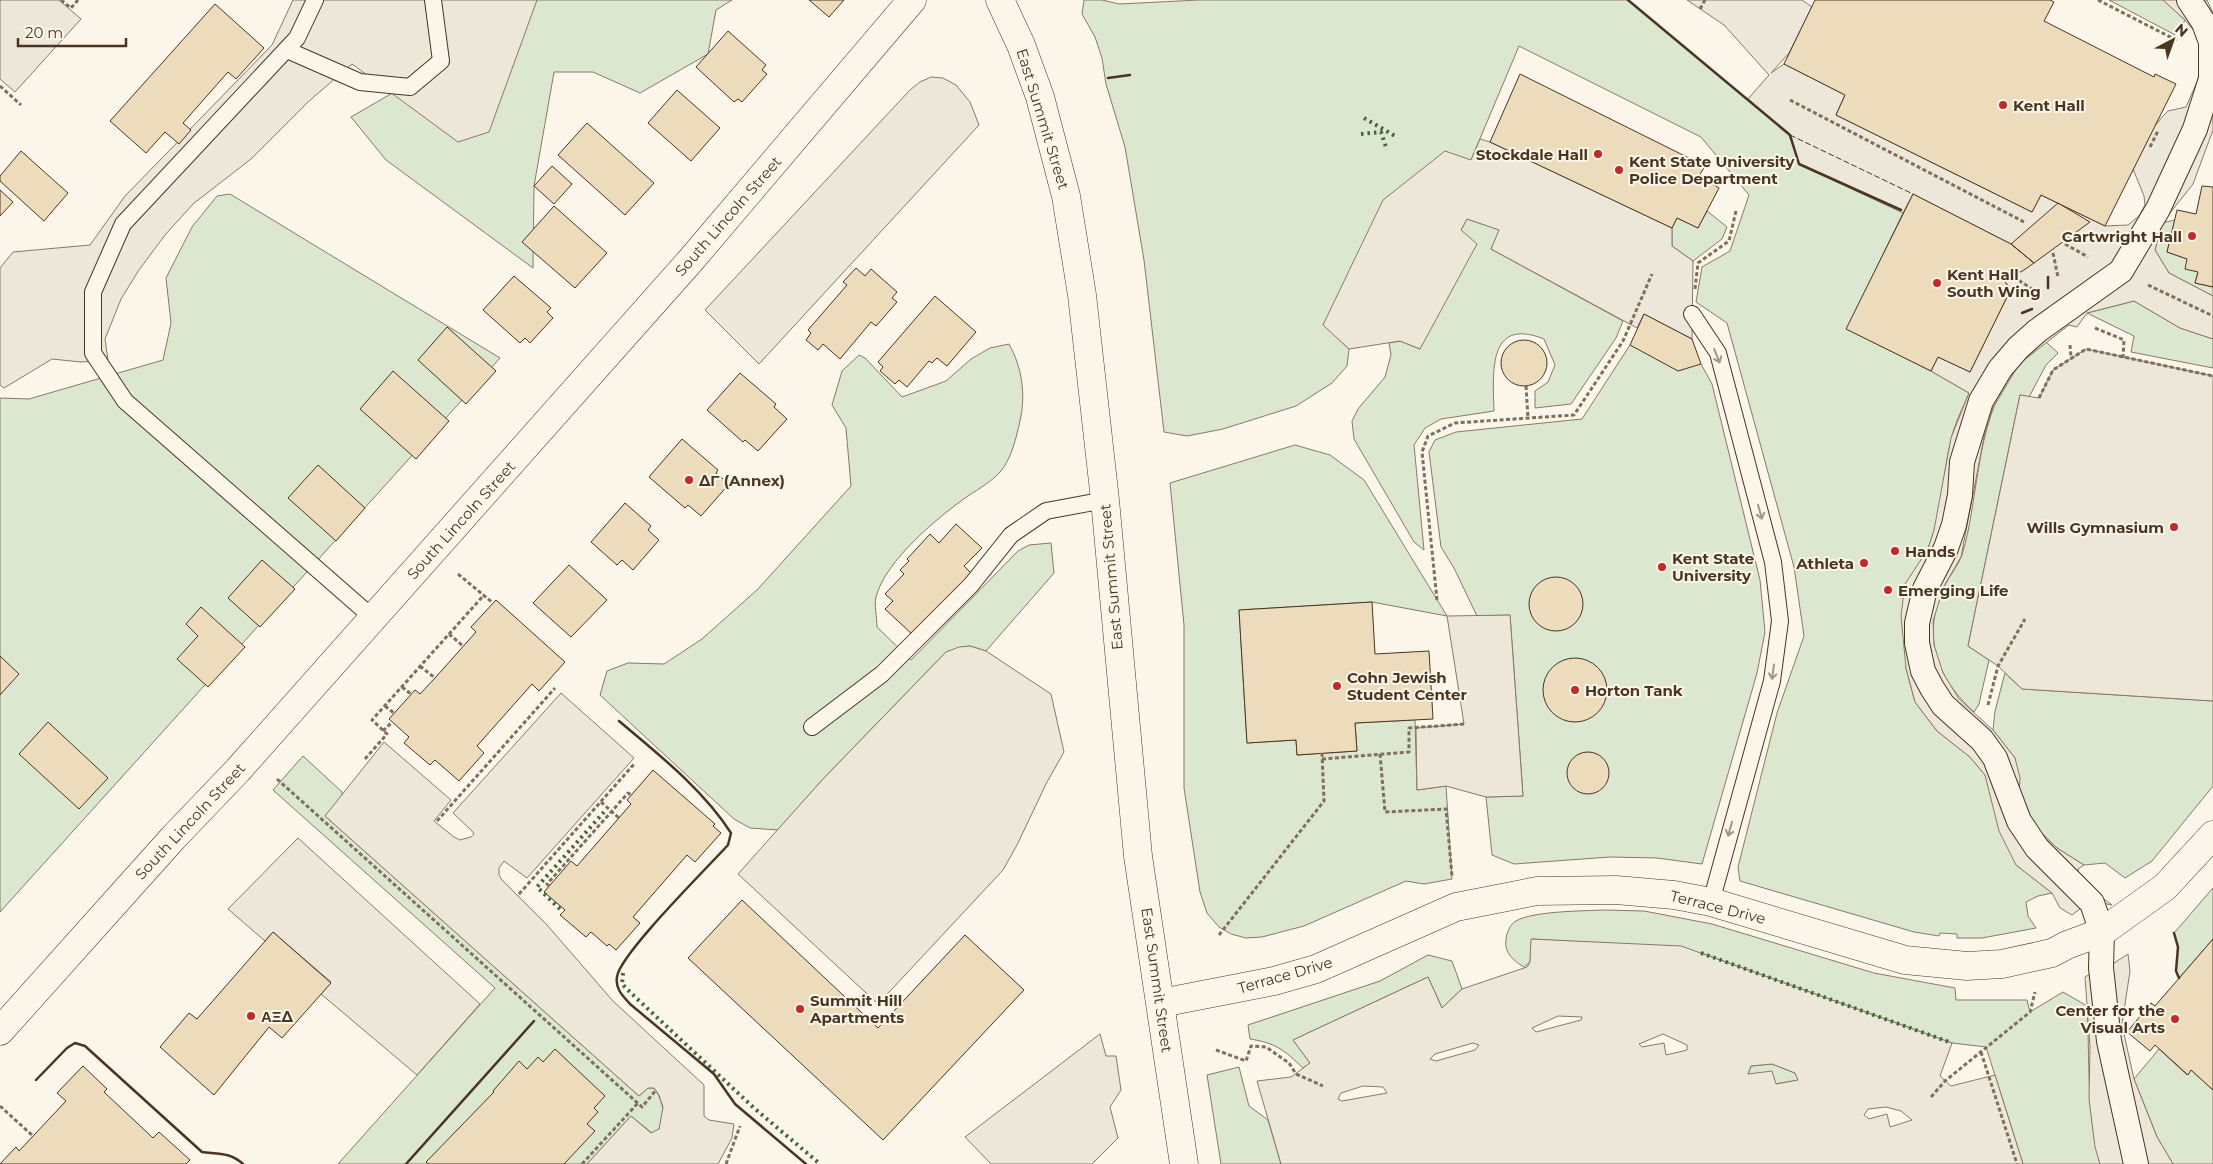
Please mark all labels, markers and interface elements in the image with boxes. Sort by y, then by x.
scale bar [18,15,125,47]
north arrow [2148,15,2198,65]
text: N [2171,20,2192,41]
text: 20 m [25,23,63,42]
street label: East Summit Street [1012,46,1074,192]
place label: Kent Hall [2013,96,2085,115]
marker: Kent Hall [1997,99,2009,111]
place label: Stockdale Hall [1476,145,1588,164]
marker: Stockdale Hall [1592,148,1604,160]
street label: South Lincoln Street [671,152,785,280]
place label: Kent State University Police Department [1629,152,1795,188]
marker: Kent State University Police Department [1613,164,1625,176]
place label: Cartwright Hall [2062,227,2182,246]
marker: Cartwright Hall [2186,230,2198,242]
place label: Kent Hall South Wing [1947,265,2041,301]
marker: Kent Hall South Wing [1931,277,1943,289]
one-way arrow [1713,348,1723,363]
street label: South Lincoln Street [403,457,519,583]
place label: ΔΓ (Annex) [698,471,785,490]
marker: ΔΓ (Annex) [683,474,695,486]
street label: East Summit Street [1095,503,1127,651]
one-way arrow [1756,504,1765,520]
place label: Wills Gymnasium [2026,518,2164,537]
marker: Wills Gymnasium [2168,521,2180,533]
place label: Hands [1905,542,1955,561]
marker: Hands [1889,545,1901,557]
place label: Kent State University [1672,549,1754,585]
place label: Athleta [1795,554,1854,573]
marker: Athleta [1858,557,1870,569]
marker: Kent State University [1656,561,1668,573]
place label: Emerging Life [1898,581,2009,600]
marker: Emerging Life [1882,584,1894,596]
one-way arrow [1768,664,1778,680]
place label: Cohn Jewish Student Center [1347,668,1468,704]
marker: Cohn Jewish Student Center [1331,680,1343,692]
place label: Horton Tank [1585,681,1683,700]
marker: Horton Tank [1569,684,1581,696]
street label: South Lincoln Street [131,759,249,883]
one-way arrow [1725,821,1735,837]
street label: Terrace Drive [1668,886,1768,928]
street label: East Summit Street [1137,906,1177,1054]
street label: Terrace Drive [1235,952,1335,998]
place label: Summit Hill Apartments [809,991,904,1027]
place label: Center for the Visual Arts [2055,1001,2165,1037]
marker: Summit Hill Apartments [794,1003,806,1015]
place label: ΑΞΔ [261,1007,293,1026]
marker: ΑΞΔ [245,1010,257,1022]
marker: Center for the Visual Arts [2169,1013,2181,1025]

